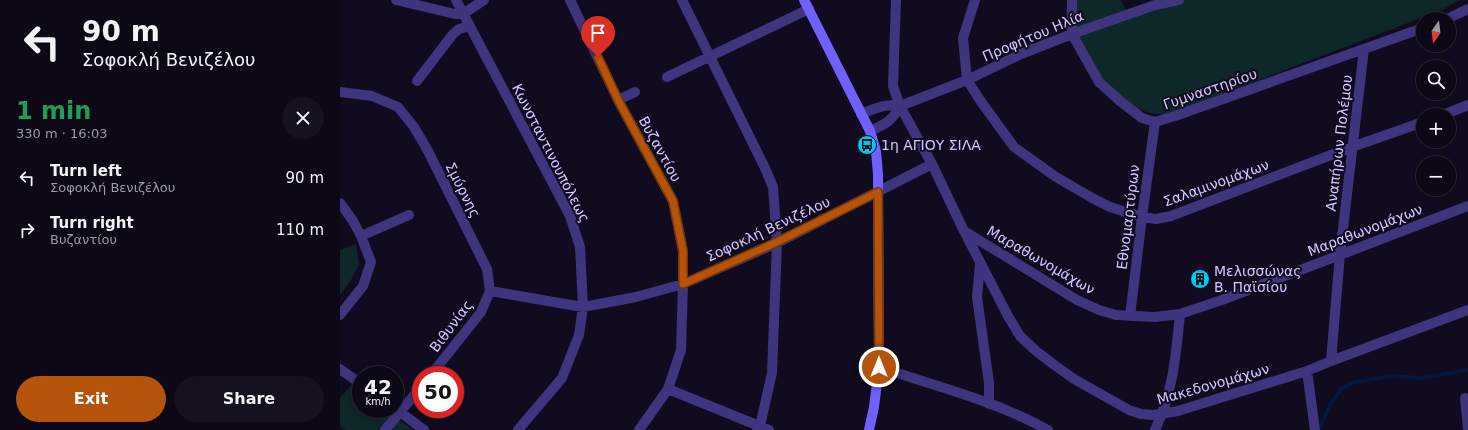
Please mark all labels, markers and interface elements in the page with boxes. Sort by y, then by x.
street label: Προφήτου Ηλία [980,7,1086,65]
north arrow [1416,12,1456,52]
map controls [1416,12,1456,196]
text: 90 m [82,15,160,48]
icon: left [16,16,68,68]
pin [581,16,615,57]
icon: arrive [587,22,609,44]
text: Σοφοκλή Βενιζέλου [82,49,256,70]
button: search [1416,60,1456,100]
street label: Γυμναστηρίου [1161,65,1259,113]
street label: Αναπήρων Πολέμου [1323,74,1355,212]
street label: Κωνσταντινουπόλεως [509,81,593,225]
text: 1 min [16,97,91,125]
button: close [282,97,324,139]
button: + [1416,108,1456,148]
street label: Βυζαντίου [636,114,684,184]
text: 330 m · 16:03 [16,126,107,141]
bus stop icon: 1η ΑΓΙΟΥ ΣΙΛΑ [856,134,878,156]
place label: 1η ΑΓΙΟΥ ΣΙΛΑ [881,137,981,153]
street label: Σαλαμινομάχων [1161,156,1271,210]
button: − [1416,156,1456,196]
street label: Σμύρνης [442,160,484,220]
text: Turn left [50,162,122,180]
street label: Εθνομαρτύρων [1114,163,1142,270]
icon: left [16,167,38,189]
text: 90 m [286,169,324,187]
text: Σοφοκλή Βενιζέλου [50,180,175,195]
street label: Σοφοκλή Βενιζέλου [703,193,833,265]
street label: Μαραθωνομάχων [1305,201,1425,259]
text: Turn right [50,214,134,232]
icon: right [16,219,38,241]
text: 110 m [276,221,324,239]
street label: Μαραθωνομάχων [984,223,1098,297]
text: Βυζαντίου [50,232,117,247]
place label: Μελισσώνας B. Παϊσίου [1214,263,1301,295]
building icon: Μελισσώνας B. Παϊσίου [1189,268,1211,290]
street label: Βιθυνίας [426,297,476,355]
position arrow [858,346,900,388]
street label: Μακεδονομάχων [1155,360,1271,408]
speed limit sign: 50 [412,366,464,418]
text: 42 [364,375,392,399]
button: Exit [16,376,166,422]
button: Share [174,376,324,422]
text: km/h [365,396,391,407]

